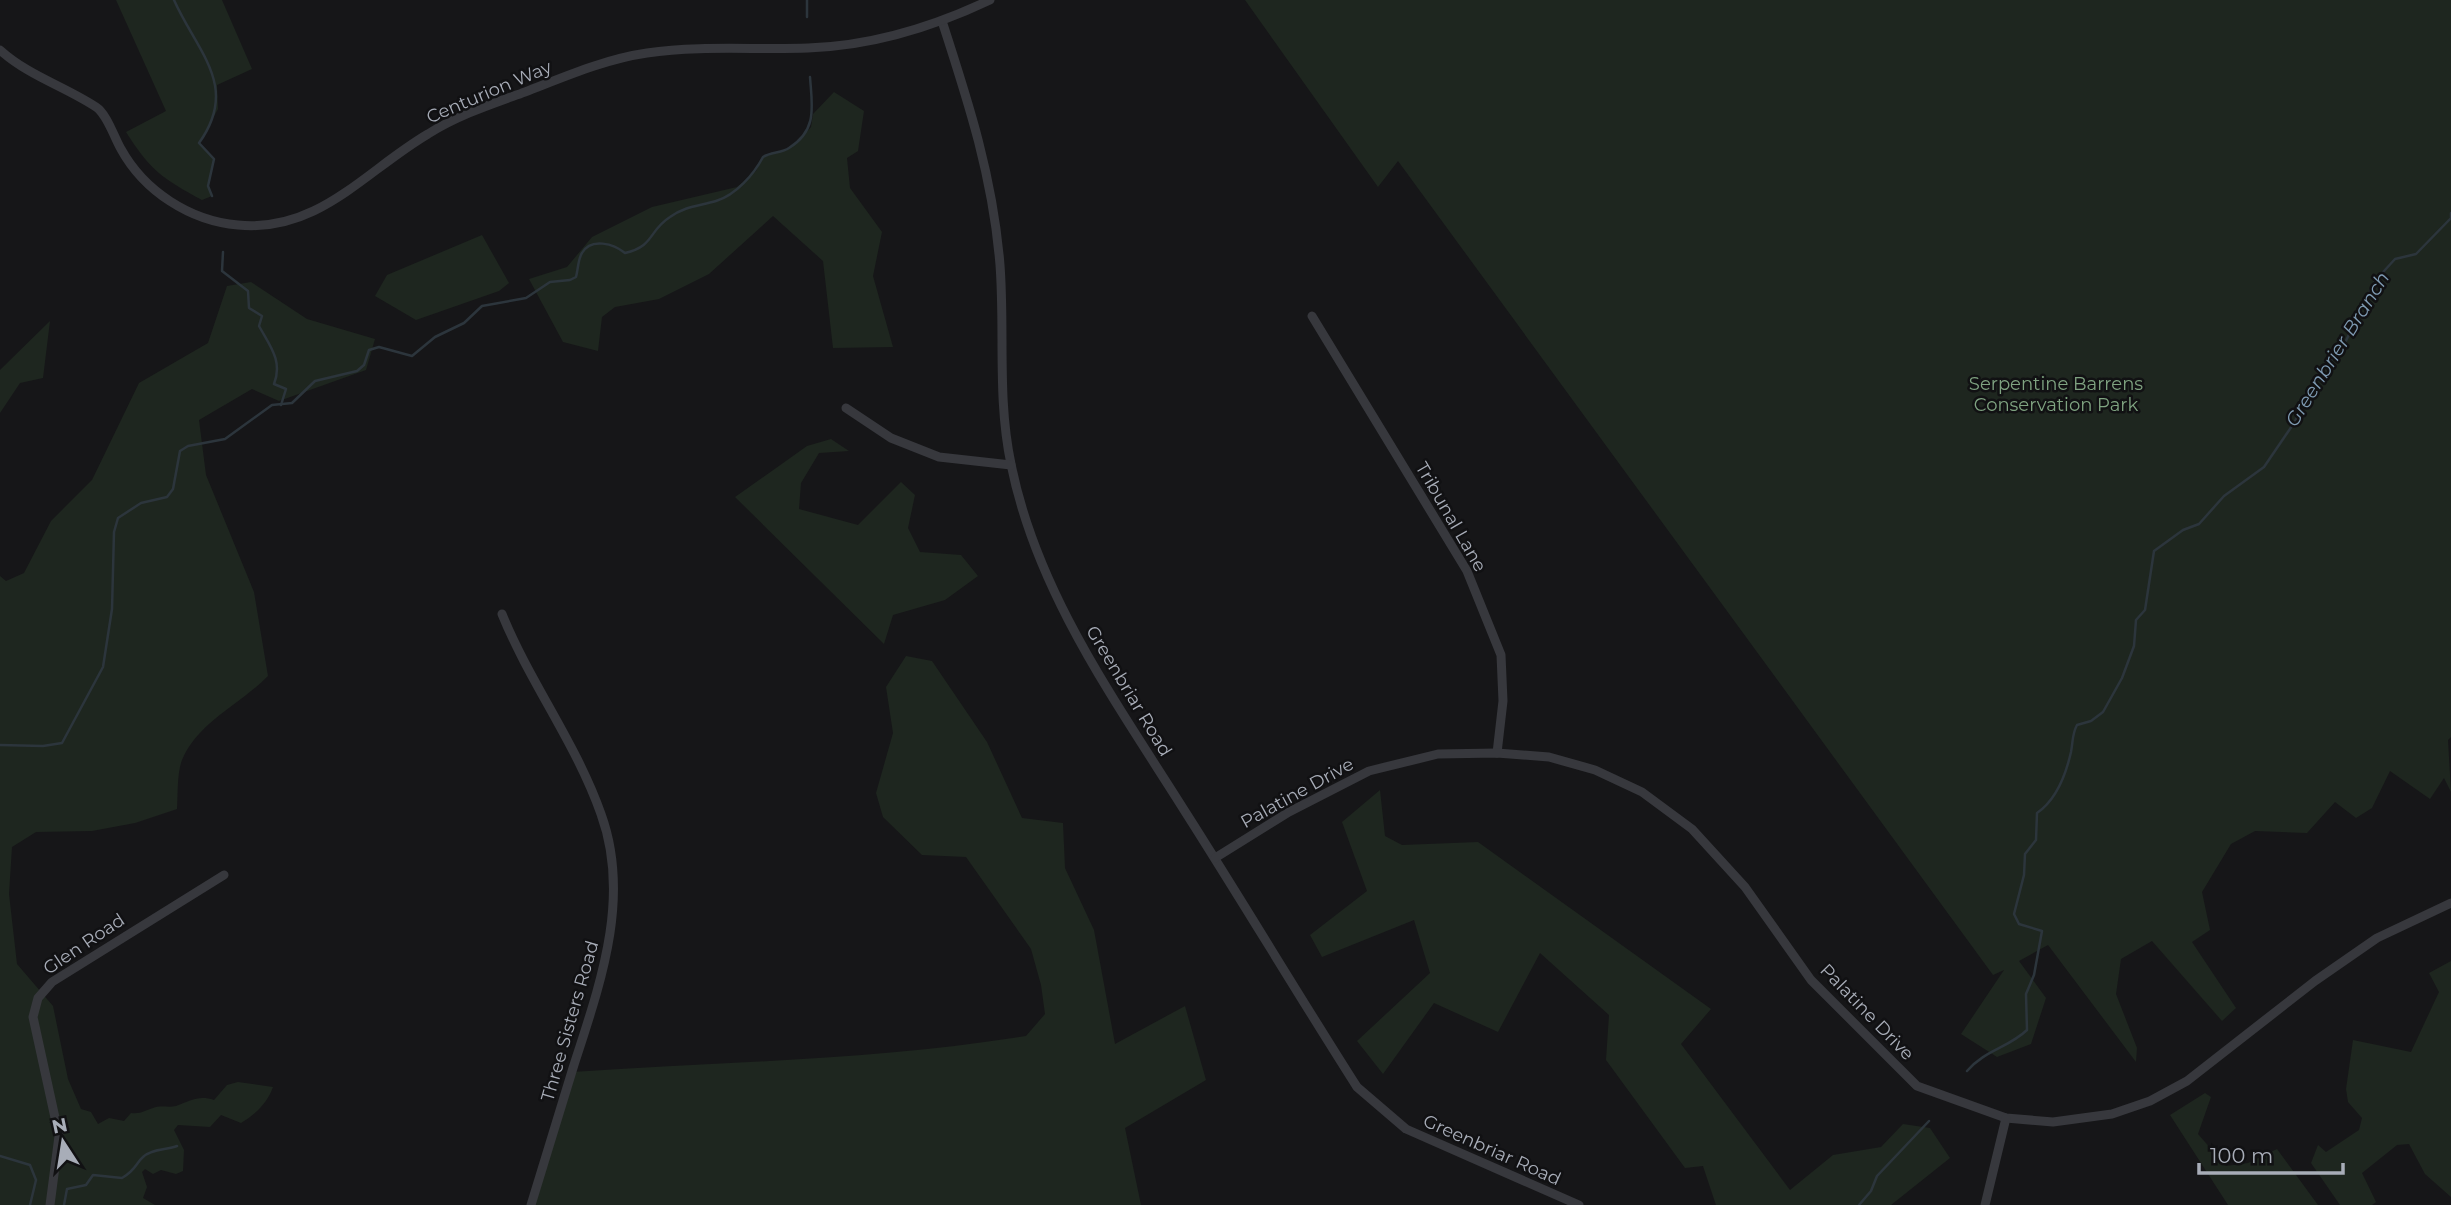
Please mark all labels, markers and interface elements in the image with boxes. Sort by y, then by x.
street label: Centurion Way [423,56,555,128]
water label: Greenbrier Branch [2280,268,2394,431]
park label: Serpentine Barrens Conservation Park [1969,373,2143,416]
street label: Tribunal Lane [1411,458,1491,576]
street label: Greenbriar Road [1081,622,1177,760]
street label: Palatine Drive [1237,753,1357,833]
street label: Glen Road [39,909,129,979]
street label: Three Sisters Road [537,938,603,1104]
street label: Palatine Drive [1815,959,1919,1065]
north arrow [28,1107,98,1177]
street label: Greenbriar Road [1420,1110,1564,1190]
text: N [50,1113,69,1139]
scale bar [2199,1132,2342,1176]
text: 100 m [2210,1143,2273,1168]

